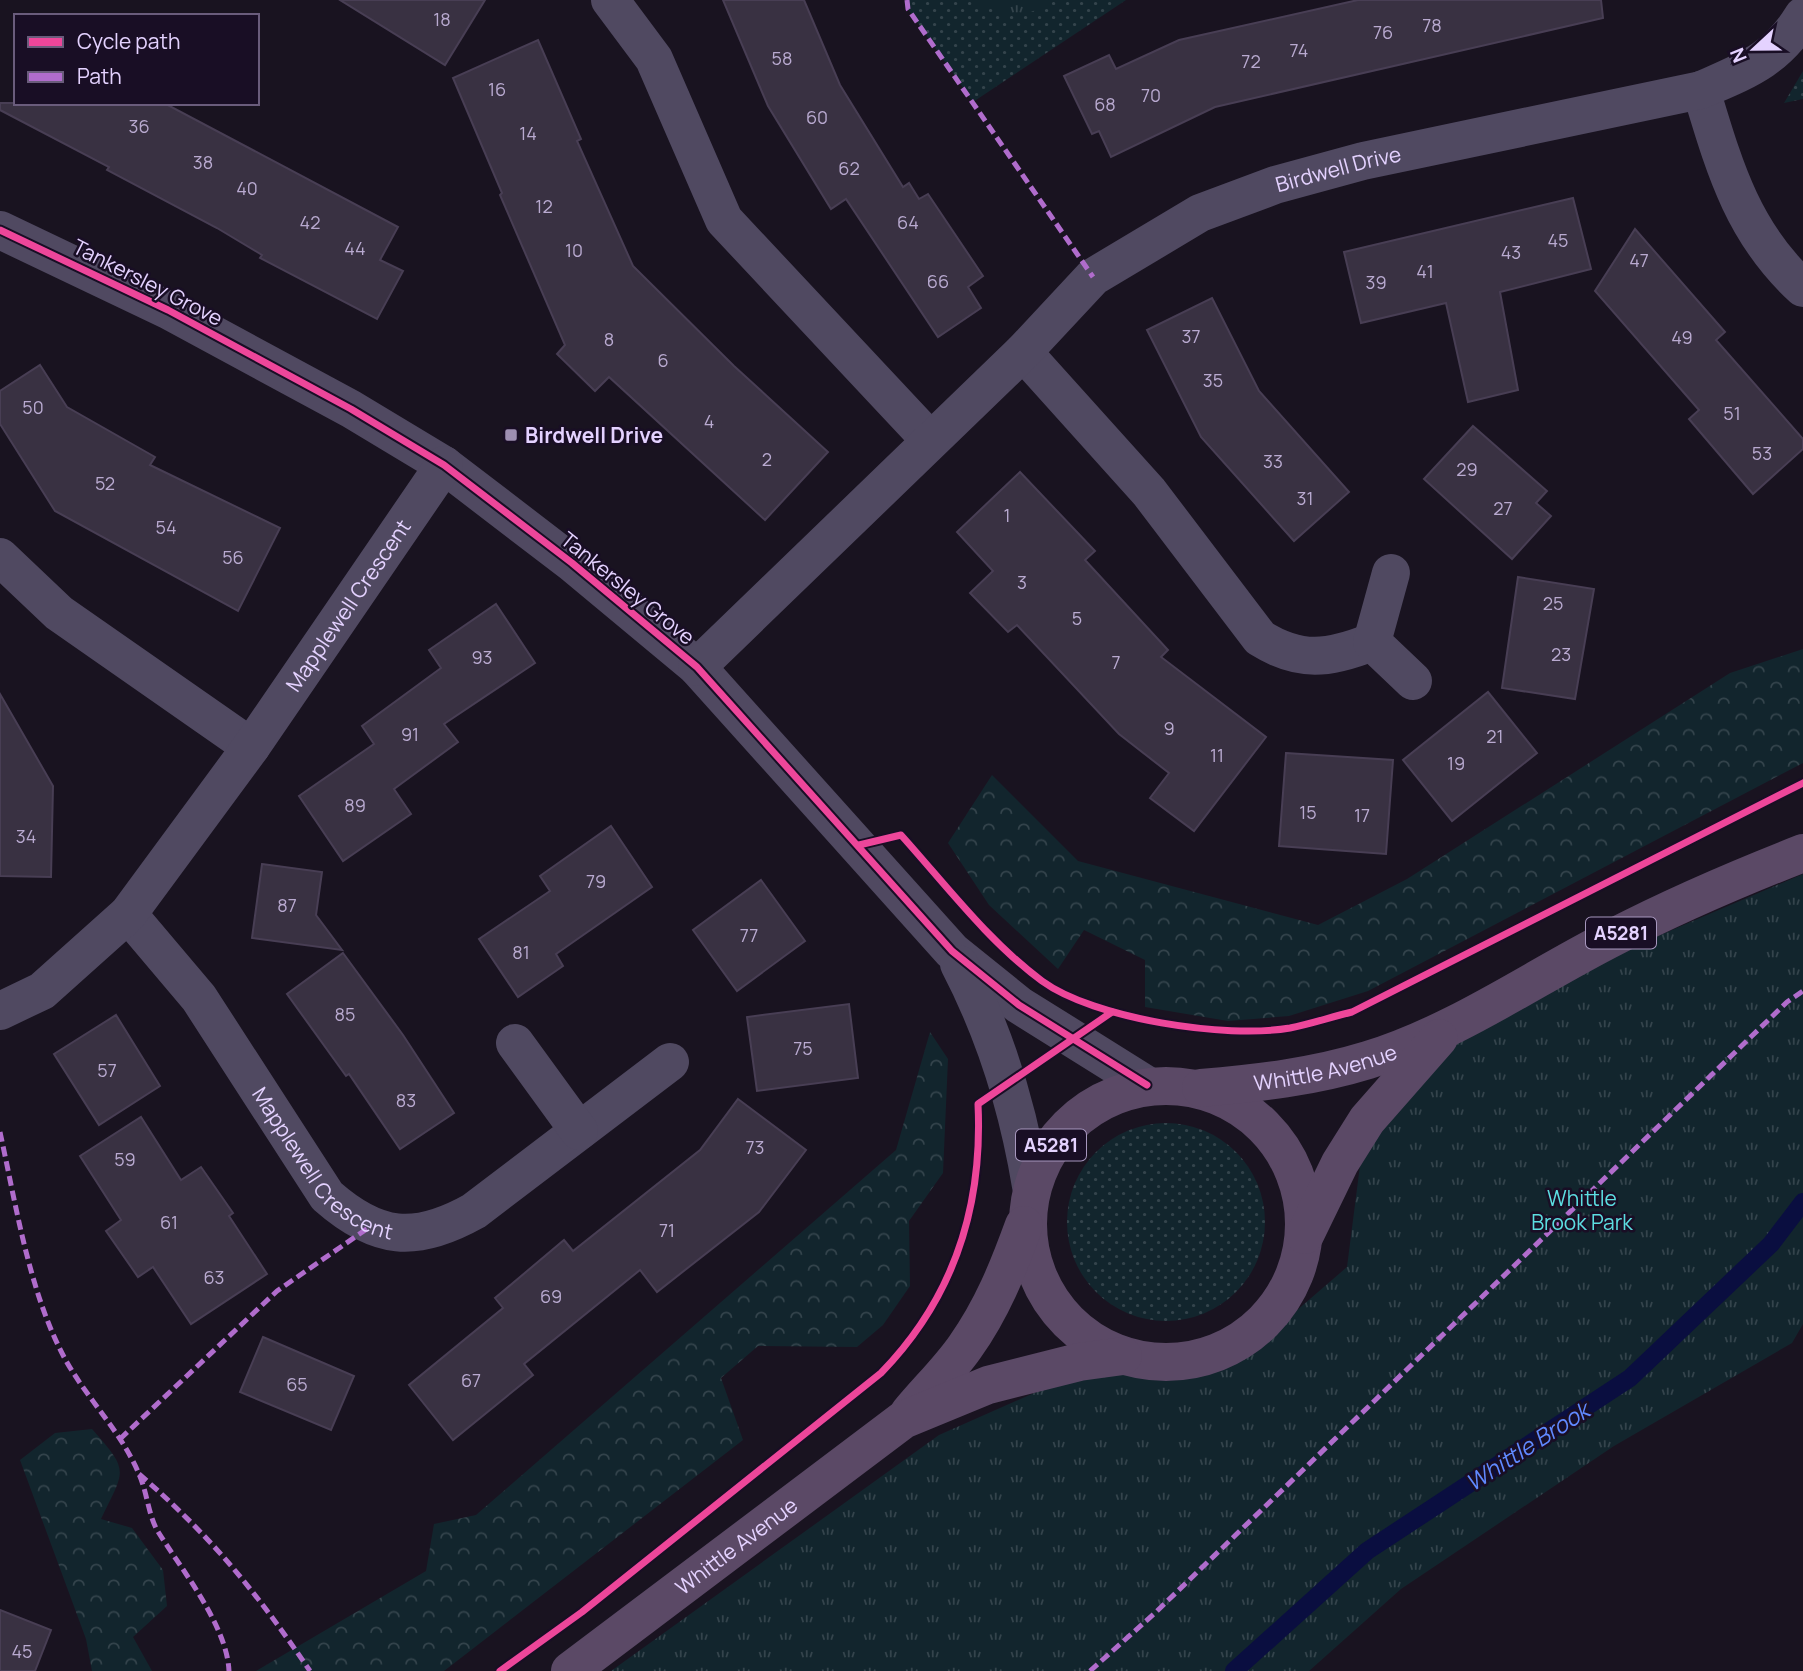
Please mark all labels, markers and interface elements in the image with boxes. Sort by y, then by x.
house number: 18 [433,7,451,31]
house number: 78 [1422,13,1442,37]
legend [14,14,259,105]
north arrow [1719,14,1789,84]
house number: 76 [1373,20,1393,44]
text: Cycle path [77,27,180,55]
house number: 74 [1290,38,1308,62]
text: N [1724,44,1753,67]
house number: 58 [772,46,792,70]
house number: 72 [1241,49,1261,73]
text: Path [77,62,122,90]
house number: 16 [488,77,506,101]
house number: 70 [1141,83,1161,107]
house number: 68 [1094,92,1116,116]
house number: 60 [806,105,828,129]
house number: 36 [128,114,150,138]
house number: 14 [519,121,537,145]
street label: Birdwell Drive [1272,139,1404,198]
house number: 38 [193,150,213,174]
house number: 62 [838,156,860,180]
house number: 40 [236,176,258,200]
house number: 12 [535,194,553,218]
house number: 42 [300,210,320,234]
house number: 64 [897,210,919,234]
house number: 45 [1547,228,1569,252]
street label: Tankersley Grove [68,232,228,332]
house number: 44 [344,236,366,260]
house number: 10 [565,238,583,262]
house number: 43 [1501,240,1521,264]
house number: 47 [1629,248,1649,272]
house number: 41 [1416,259,1434,283]
house number: 66 [927,269,949,293]
house number: 39 [1365,270,1387,294]
house number: 37 [1182,324,1201,348]
house number: 49 [1671,325,1693,349]
house number: 8 [604,327,614,351]
house number: 6 [657,348,669,372]
house number: 35 [1203,368,1223,392]
house number: 50 [22,395,44,419]
house number: 51 [1723,401,1741,425]
house number: 4 [704,409,714,433]
place label: Birdwell Drive [525,421,663,449]
marker: Birdwell Drive [503,427,519,443]
house number: 53 [1752,441,1772,465]
house number: 2 [762,447,772,471]
house number: 33 [1263,449,1283,473]
house number: 29 [1456,457,1478,481]
house number: 52 [95,471,115,495]
house number: 31 [1297,486,1313,510]
house number: 27 [1493,496,1513,520]
house number: 1 [1003,503,1011,527]
street label: Mapplewell Crescent [279,514,417,697]
house number: 54 [155,515,177,539]
street label: Tankersley Grove [555,525,701,651]
house number: 56 [222,545,244,569]
house number: 3 [1017,570,1027,594]
house number: 25 [1543,591,1563,615]
house number: 5 [1072,606,1082,630]
house number: 23 [1551,642,1571,666]
house number: 93 [471,645,493,669]
house number: 7 [1111,650,1121,674]
house number: 9 [1163,716,1175,740]
house number: 91 [401,722,419,746]
house number: 21 [1486,724,1504,748]
house number: 11 [1210,743,1224,767]
house number: 19 [1447,751,1465,775]
house number: 89 [344,793,366,817]
house number: 15 [1299,800,1317,824]
house number: 17 [1354,803,1370,827]
house number: 34 [16,824,36,848]
house number: 79 [586,869,606,893]
house number: 87 [277,893,297,917]
road number: A5281 [1586,917,1656,948]
house number: 77 [740,923,758,947]
house number: 81 [512,940,530,964]
house number: 85 [335,1002,355,1026]
house number: 75 [793,1036,813,1060]
street label: Whittle Avenue [1252,1037,1401,1097]
house number: 57 [97,1058,117,1082]
street label: Mapplewell Crescent [246,1082,395,1246]
house number: 83 [396,1088,416,1112]
road number: A5281 [1016,1130,1086,1161]
house number: 73 [746,1135,765,1159]
house number: 59 [114,1147,136,1171]
park label: Whittle Brook Park [1531,1184,1633,1236]
house number: 61 [160,1210,178,1234]
house number: 71 [659,1218,675,1242]
house number: 63 [203,1265,225,1289]
house number: 69 [540,1284,562,1308]
house number: 67 [461,1368,481,1392]
house number: 65 [286,1372,308,1396]
water label: Whittle Brook [1459,1392,1598,1498]
street label: Whittle Avenue [669,1491,803,1601]
house number: 45 [11,1639,33,1663]

